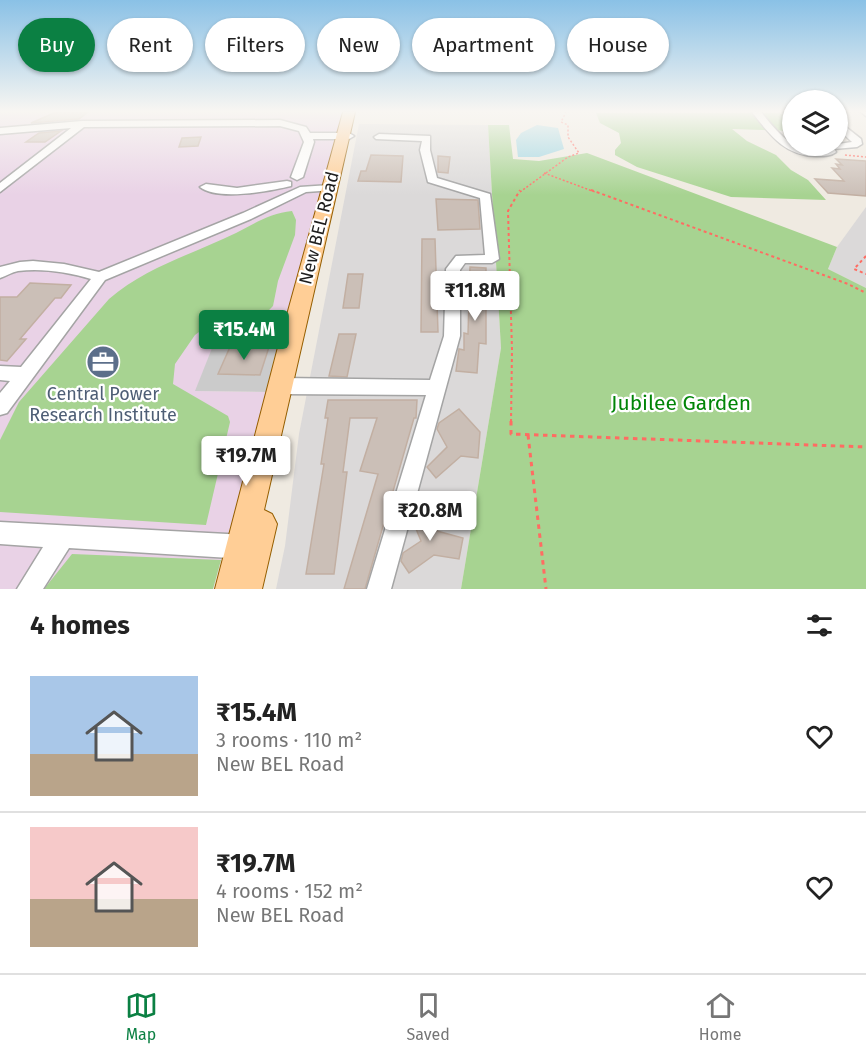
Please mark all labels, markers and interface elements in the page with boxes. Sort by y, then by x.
chip: Buy [18,18,95,72]
chip: Rent [107,18,193,72]
chip: Filters [205,18,305,72]
chip: New [317,18,400,72]
chip: Apartment [412,18,555,72]
chip: House [567,18,669,72]
map controls [782,90,848,156]
button: layers [782,90,848,156]
street label: New BEL Road [294,169,344,287]
pin: ₹11.8M [426,271,524,322]
text: ₹11.8M [444,278,506,302]
pin: ₹15.4M [195,310,293,361]
text: ₹15.4M [213,317,275,341]
office icon: Central Power Research Institute [85,344,121,380]
place label: Central Power Research Institute [29,383,177,426]
park label: Jubilee Garden [611,390,751,416]
pin: ₹19.7M [197,436,295,487]
text: ₹19.7M [215,443,277,467]
pin: ₹20.8M [381,491,479,542]
text: ₹20.8M [397,498,463,522]
icon: filters [803,609,836,642]
text: 4 homes [30,610,130,641]
text: ₹15.4M [216,697,297,728]
icon: home [78,700,150,772]
icon: heart [803,720,836,753]
text: 3 rooms · 110 m² [216,728,362,752]
text: New BEL Road [216,752,344,776]
text: ₹19.7M [216,848,296,879]
icon: home [78,851,150,923]
icon: heart [803,871,836,904]
text: 4 rooms · 152 m² [216,879,363,903]
text: New BEL Road [216,903,344,927]
tab: Map [125,989,158,1044]
tab: Saved [407,989,450,1044]
tab: Home [699,989,741,1044]

